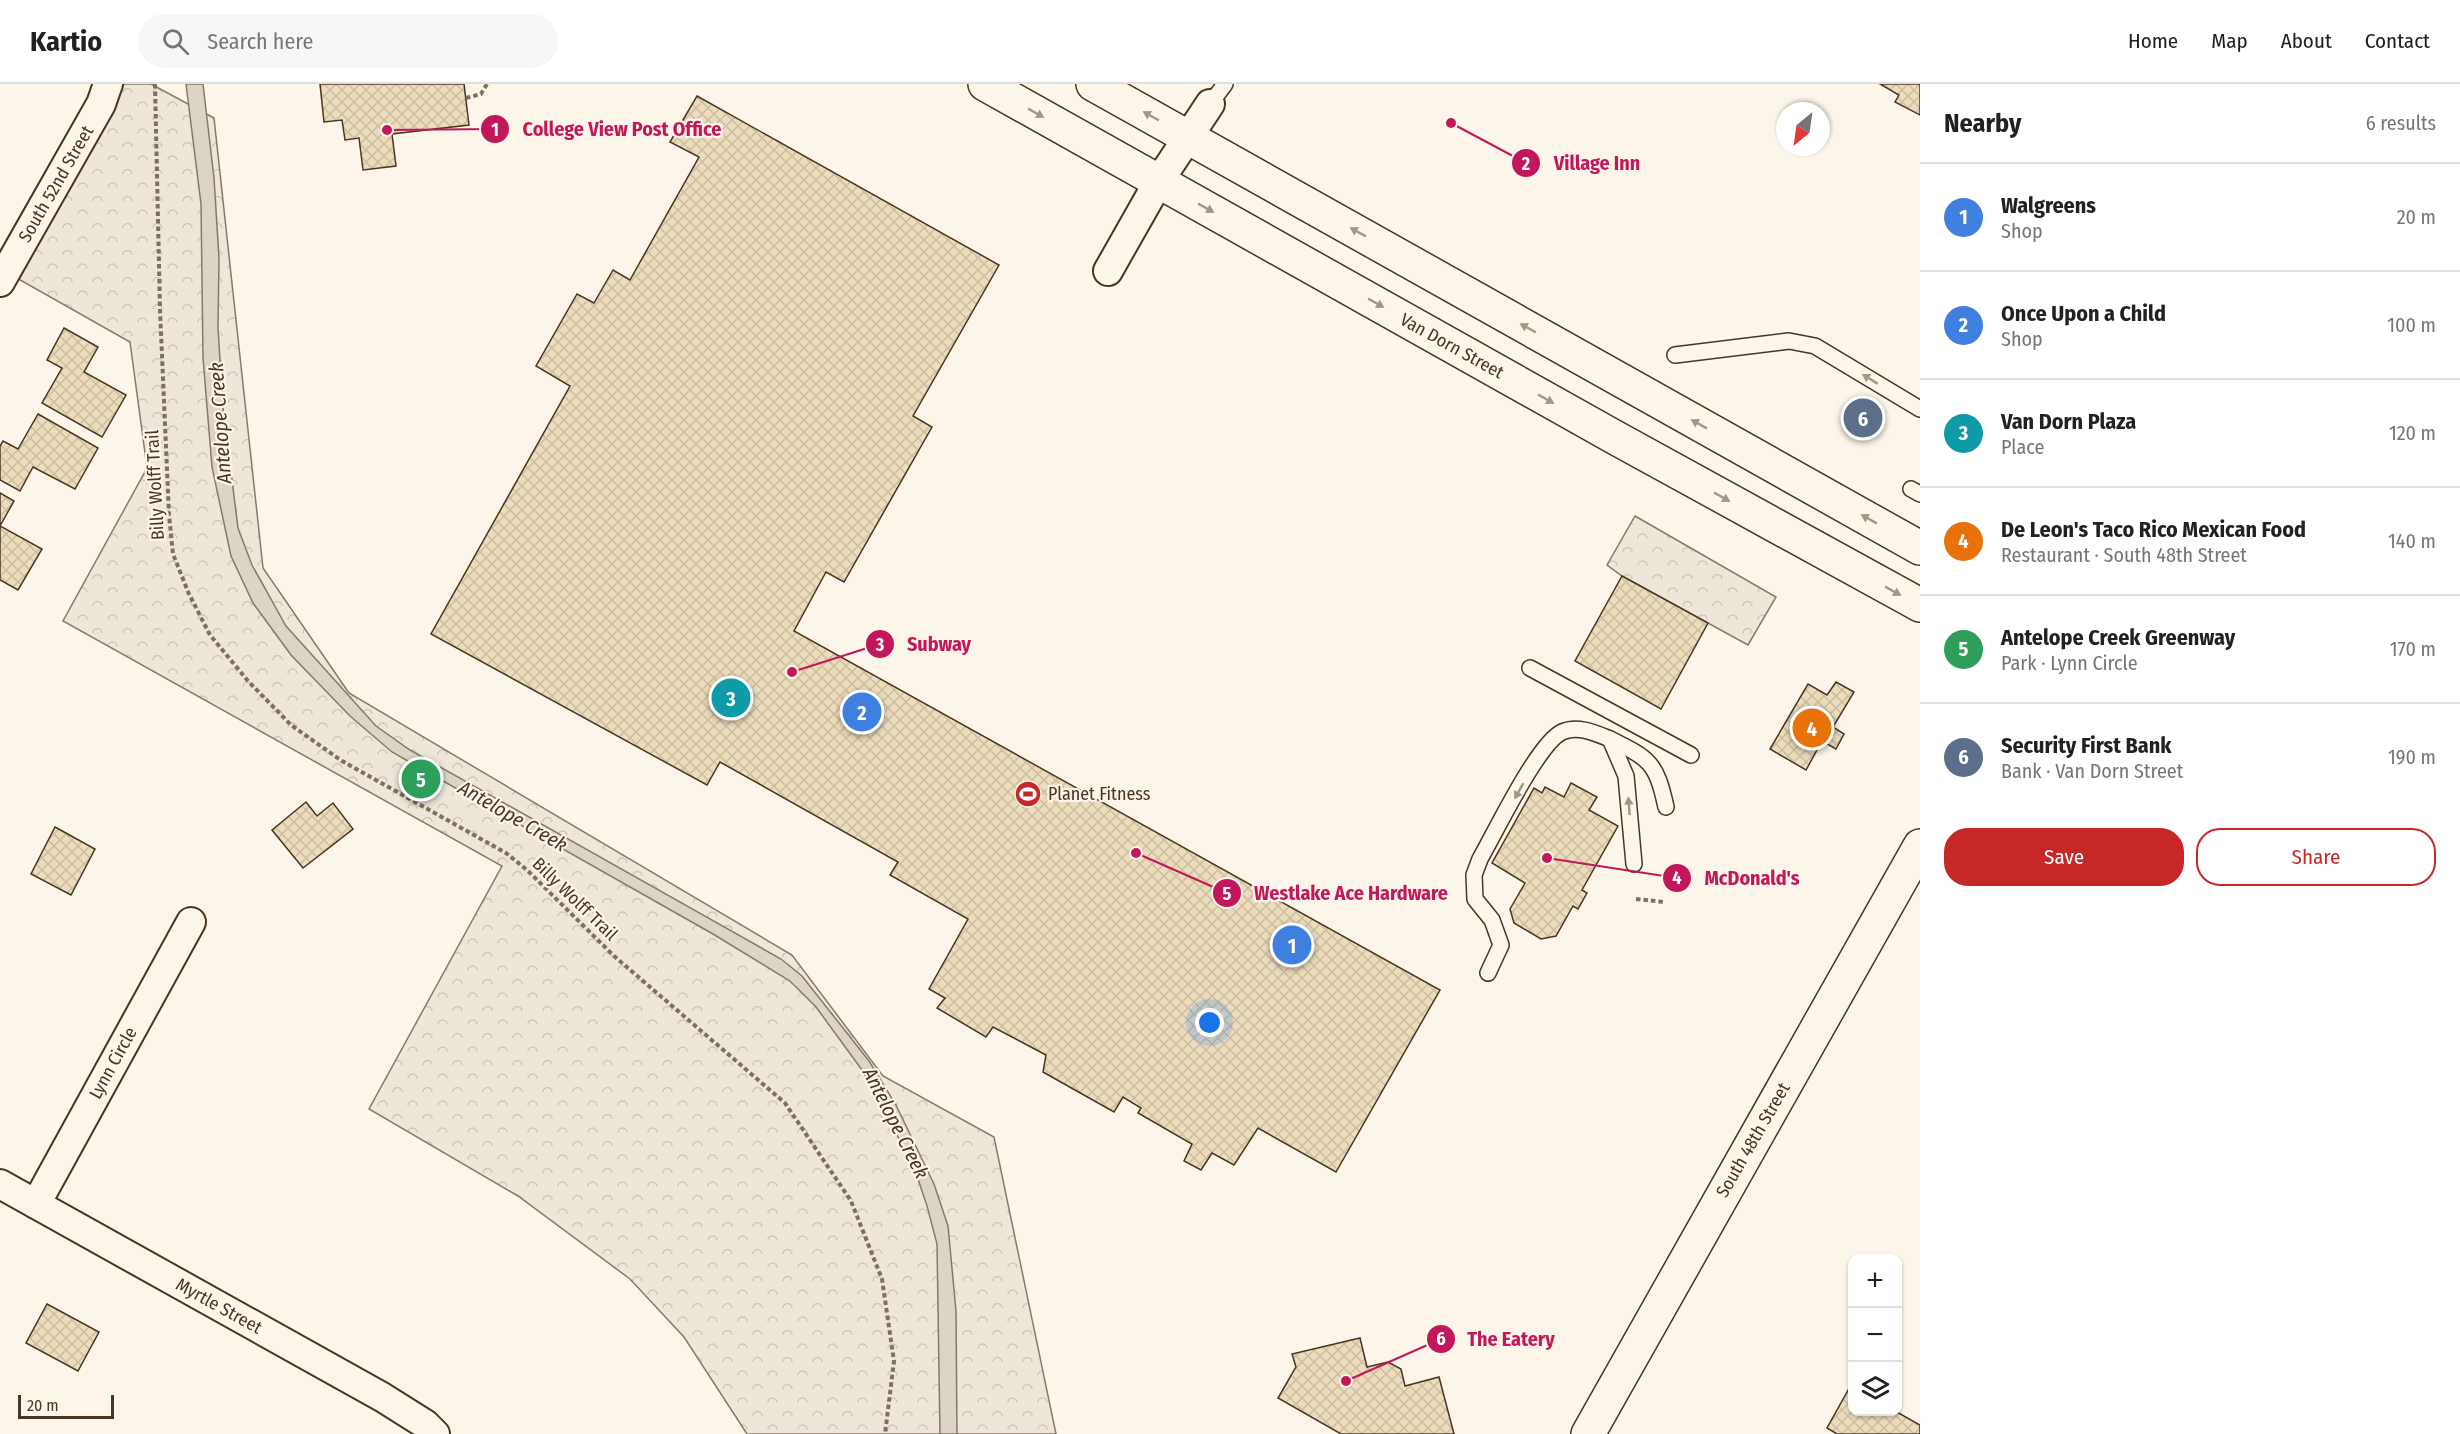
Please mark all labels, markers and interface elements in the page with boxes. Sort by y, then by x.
search box [138,14,558,68]
text: Kartio [30,25,102,58]
icon: search [159,25,192,58]
text: Search here [207,28,313,55]
text: Home [2128,28,2178,54]
text: Map [2211,28,2248,54]
text: About [2281,28,2332,54]
text: Contact [2365,28,2430,54]
north arrow [1776,102,1830,156]
one-way arrow [1028,107,1044,118]
text: Nearby [1944,108,2021,139]
callout: College View Post Office [480,110,733,148]
text: 6 results [2366,111,2436,135]
one-way arrow [1143,112,1160,122]
text: College View Post Office [523,117,721,141]
text: 1 [491,119,499,141]
street label: South 52nd Street [14,122,98,246]
callout: Village Inn [1511,144,1652,182]
text: Village Inn [1553,151,1640,175]
text: 2 [1521,153,1530,175]
text: Walgreens [2001,192,2096,219]
one-way arrow [1198,203,1215,213]
text: 1 [1959,205,1968,229]
text: 20 m [2397,205,2436,229]
text: Shop [2001,219,2043,243]
one-way arrow [1349,227,1366,237]
one-way arrow [1368,298,1385,308]
text: Once Upon a Child [2001,300,2166,327]
street label: Van Dorn Street [1396,308,1508,384]
text: 2 [1959,313,1968,337]
text: 100 m [2387,313,2436,337]
one-way arrow [1519,323,1536,333]
text: Shop [2001,327,2043,351]
water label: Antelope Creek [204,361,236,485]
one-way arrow [1861,374,1878,384]
one-way arrow [1538,394,1555,404]
pin: 6 [1844,396,1882,440]
text: Van Dorn Plaza [2001,408,2136,435]
one-way arrow [1691,418,1707,429]
text: 3 [1959,421,1968,445]
text: 120 m [2389,421,2436,445]
street label: Billy Wolff Trail [141,429,169,541]
text: Place [2001,435,2044,459]
one-way arrow [1714,492,1731,502]
one-way arrow [1860,514,1877,524]
text: De Leon's Taco Rico Mexican Food [2001,516,2306,543]
text: 4 [1958,529,1969,553]
text: 140 m [2388,529,2436,553]
text: Restaurant · South 48th Street [2001,543,2247,567]
one-way arrow [1885,586,1902,596]
text: Antelope Creek Greenway [2001,624,2235,651]
callout: Subway [865,625,983,663]
text: Subway [907,632,972,656]
text: 3 [875,634,885,656]
text: 5 [1959,637,1968,661]
text: 170 m [2390,637,2436,661]
text: Park · Lynn Circle [2001,651,2138,675]
pin: 3 [712,676,750,720]
pin: 2 [842,690,882,734]
pin: 4 [1792,706,1832,750]
text: Security First Bank [2001,732,2172,759]
text: 6 [1958,745,1969,769]
text: 190 m [2388,745,2436,769]
pin: 5 [402,756,440,802]
text: Bank · Van Dorn Street [2001,759,2183,783]
water label: Antelope Creek [453,775,572,857]
sports icon: Planet Fitness [1013,779,1043,809]
place label: Planet Fitness [1048,783,1151,805]
one-way arrow [1513,783,1524,799]
one-way arrow [1625,796,1634,815]
button: Save [1944,828,2184,886]
button: Share [2196,828,2436,886]
street label: Billy Wolff Trail [528,853,623,945]
callout: McDonald's [1662,859,1812,897]
text: McDonald's [1704,866,1800,890]
text: 4 [1672,867,1682,889]
callout: Westlake Ace Hardware [1212,874,1460,912]
text: Westlake Ace Hardware [1254,881,1448,905]
text: 5 [1223,883,1232,905]
pin: 1 [1272,922,1312,968]
your location [1195,1008,1224,1037]
street label: Lynn Circle [84,1023,142,1103]
water label: Antelope Creek [857,1062,934,1183]
street label: South 48th Street [1711,1079,1795,1201]
map controls [1848,1254,1902,1416]
button: + [1848,1254,1902,1308]
street label: Myrtle Street [172,1273,266,1339]
button: − [1848,1308,1902,1362]
callout: The Eatery [1426,1320,1567,1358]
text: The Eatery [1467,1327,1555,1351]
text: 6 [1436,1328,1446,1350]
button: layers [1848,1362,1902,1416]
scale bar [18,1392,114,1420]
text: 20 m [27,1396,58,1415]

